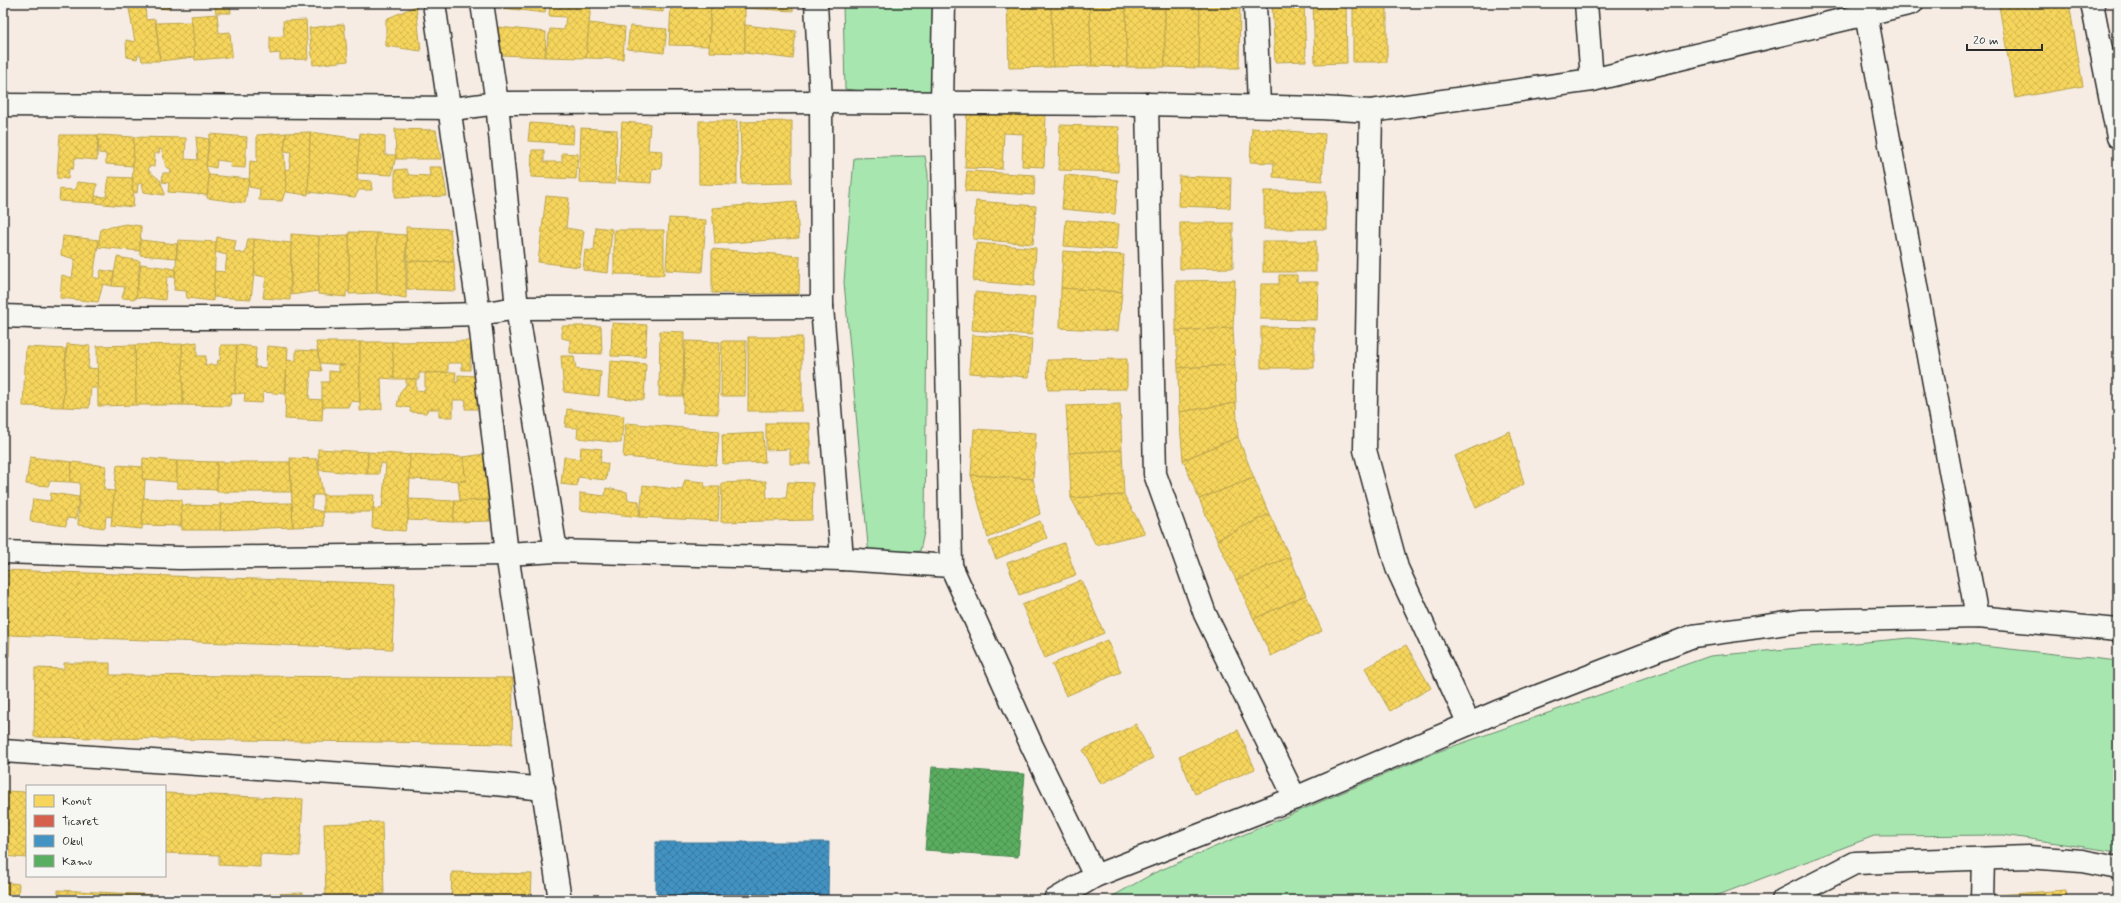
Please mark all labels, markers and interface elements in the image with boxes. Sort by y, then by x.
scale bar [1967,26,2042,52]
text: 20 m [1973,33,1999,49]
legend [26,785,166,877]
text: Konut [62,794,92,810]
text: Ticaret [62,814,99,830]
text: Okul [62,834,83,850]
text: Kamu [62,854,92,870]

